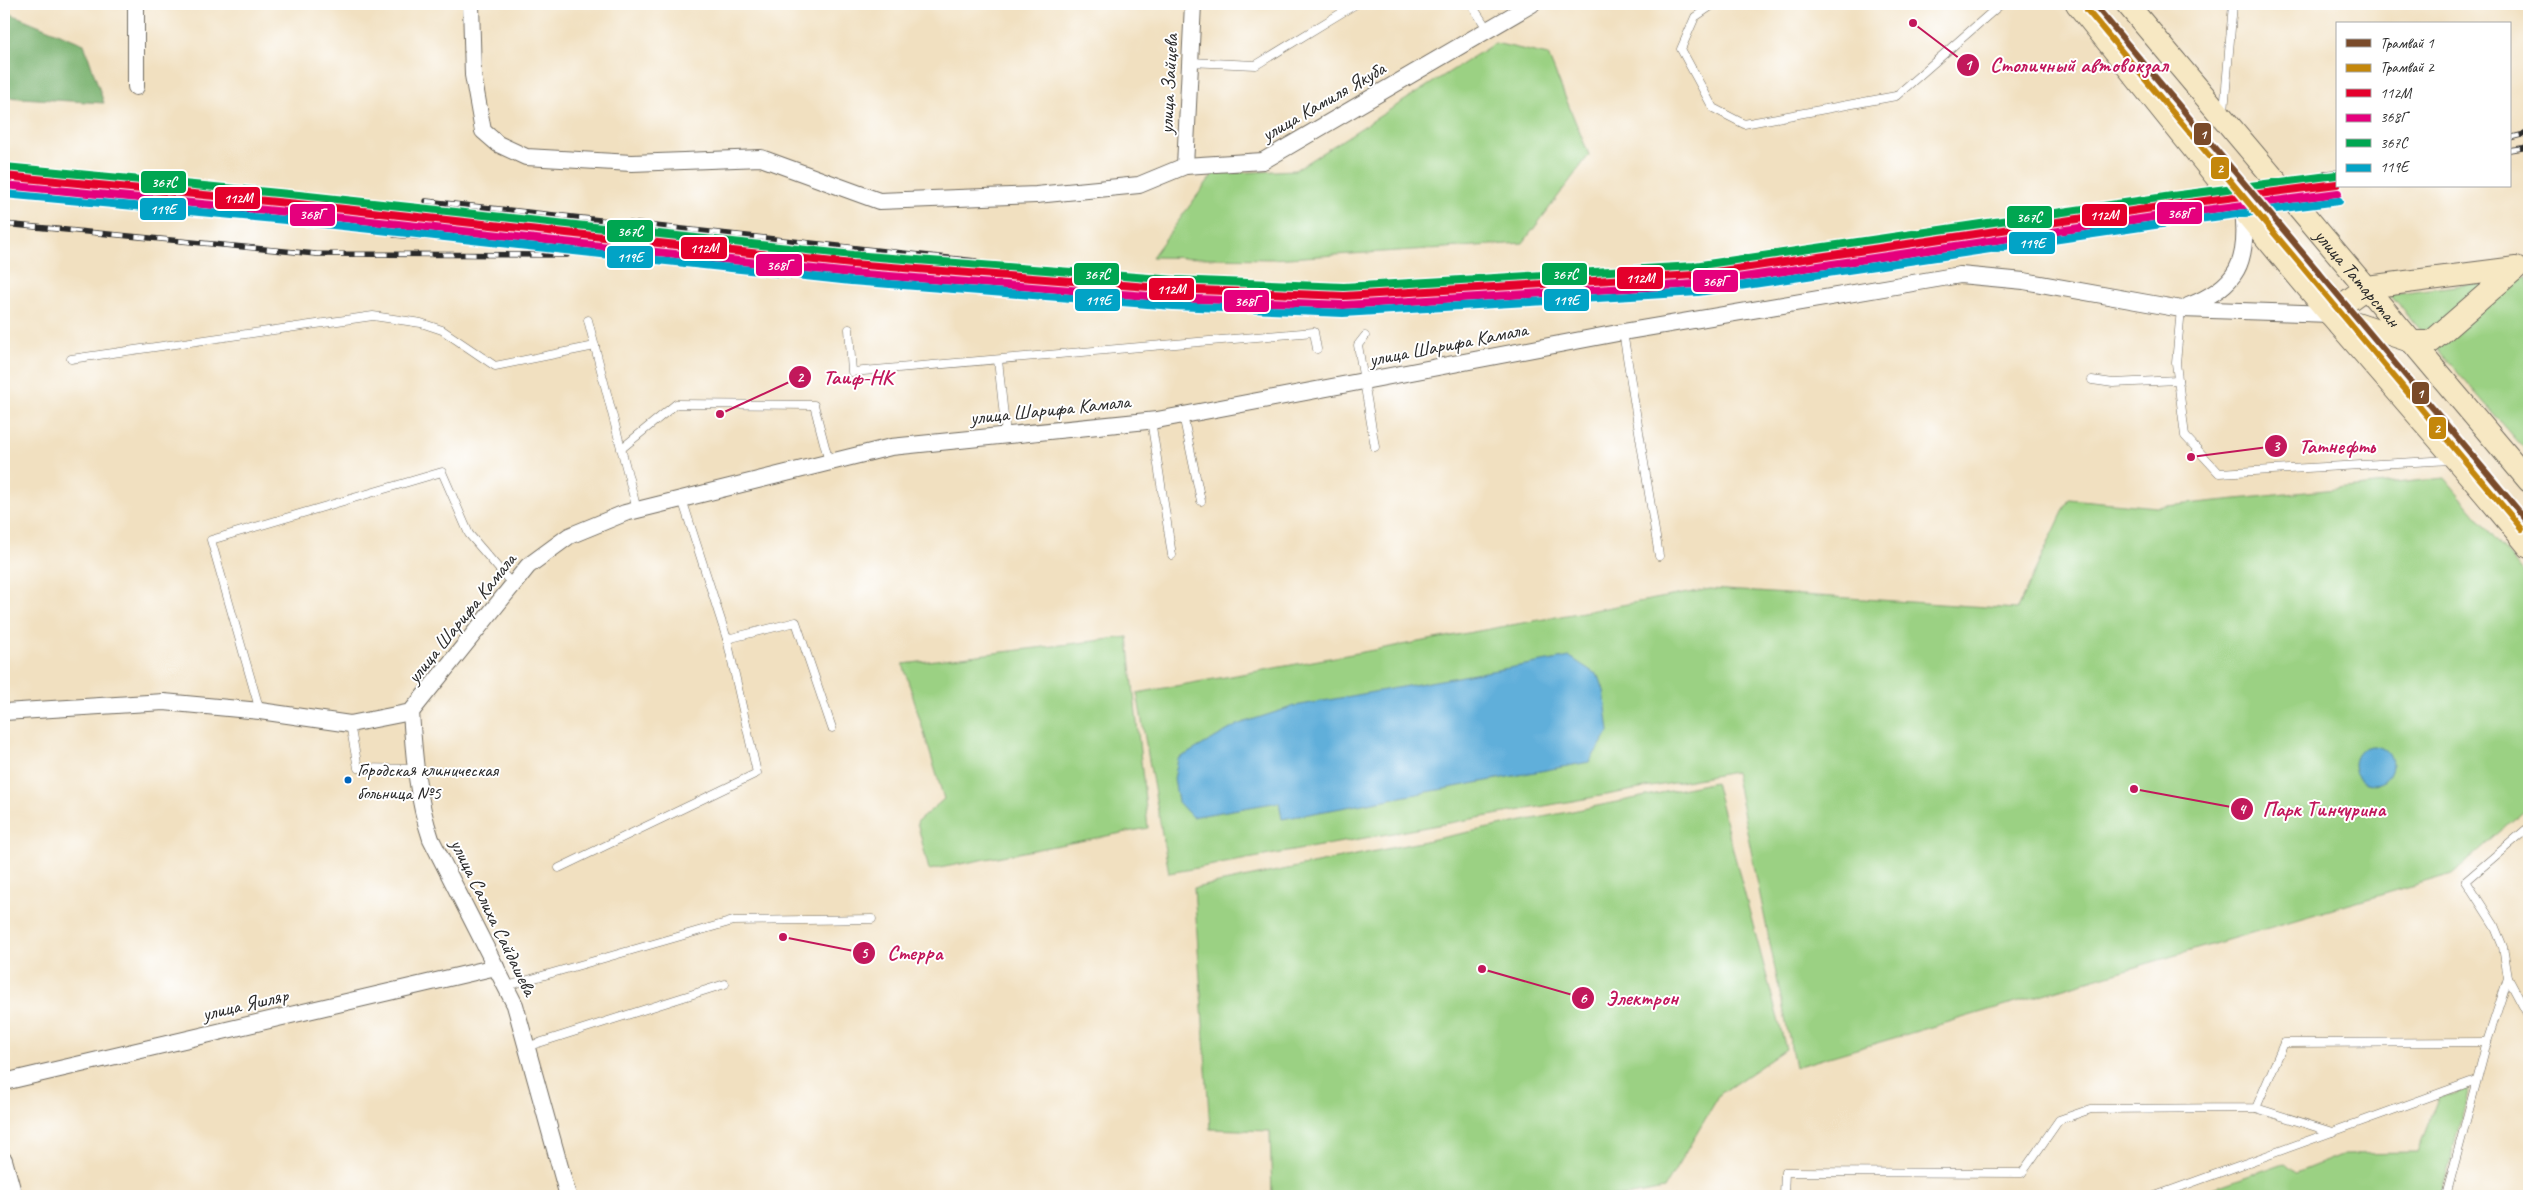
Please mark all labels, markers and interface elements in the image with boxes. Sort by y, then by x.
legend [2336,22,2510,188]
street label: улица Зайцева [1153,32,1184,136]
text: Трамвай 1 [2380,34,2435,53]
callout: Столичный автовокзал [1955,47,2178,83]
text: Столичный автовокзал [1990,52,2170,79]
street label: улица Камиля Якуба [1256,55,1391,147]
text: 1 [1965,56,1974,75]
text: Трамвай 2 [2380,58,2435,77]
text: 112М [2380,84,2412,103]
text: 368Г [2380,108,2410,127]
line badge: 1 [2193,122,2212,146]
text: 1 [2200,126,2208,143]
text: 367С [2380,134,2409,153]
line badge: 2 [2210,156,2230,180]
text: 119Е [2380,158,2410,177]
text: 2 [2217,160,2225,177]
line badge: 367С [140,170,187,194]
text: 367С [151,174,179,191]
line badge: 112М [214,186,261,210]
text: 112М [223,190,254,207]
line badge: 119Е [139,197,187,221]
text: 119Е [150,201,178,218]
line badge: 368Г [2156,201,2203,225]
line badge: 368Г [289,203,336,227]
line badge: 112М [2081,203,2128,227]
line badge: 367С [2006,205,2053,229]
text: 368Г [2167,205,2196,222]
text: 368Г [299,206,328,223]
text: 112М [2089,207,2120,224]
text: 367С [2016,209,2044,226]
line badge: 367С [606,219,654,243]
text: 367С [617,223,645,240]
street label: улица Татарстан [2308,223,2407,334]
line badge: 119Е [2008,231,2056,255]
text: 119Е [2019,235,2047,252]
line badge: 112М [680,236,728,260]
text: 112М [689,240,720,257]
line badge: 119Е [606,245,654,269]
text: 119Е [617,249,645,266]
line badge: 368Г [755,253,803,277]
text: 368Г [766,257,795,274]
line badge: 367С [1073,262,1120,286]
line badge: 367С [1541,262,1588,286]
text: 367С [1084,266,1112,283]
text: 367С [1552,266,1580,283]
line badge: 112М [1616,266,1664,290]
line badge: 368Г [1692,269,1739,293]
text: 112М [1625,270,1656,287]
text: 368Г [1702,273,1731,290]
line badge: 112М [1148,277,1195,301]
text: 112М [1156,281,1187,298]
line badge: 119Е [1074,288,1121,312]
line badge: 119Е [1543,288,1590,312]
line badge: 368Г [1223,289,1270,313]
text: 119Е [1085,292,1113,309]
text: 119Е [1553,292,1581,309]
text: 368Г [1234,293,1263,310]
street label: улица Шарифа Камала [1366,317,1531,372]
callout: Таиф-НК [788,359,903,395]
text: Таиф-НК [823,364,896,390]
text: 2 [797,368,805,387]
line badge: 1 [2411,381,2430,405]
text: 1 [2417,385,2425,402]
street label: улица Шарифа Камала [968,388,1133,430]
line badge: 2 [2428,416,2447,440]
text: 2 [2434,420,2442,437]
callout: Татнефть [2263,428,2385,464]
text: Татнефть [2299,433,2377,459]
text: 3 [2273,437,2281,456]
street label: улица Шарифа Камала [400,547,523,689]
place label: Городская клиническая больница №5 [357,758,500,805]
marker: Городская клиническая больница №5 [343,775,353,785]
callout: Парк Тинчурина [2229,791,2394,827]
text: Парк Тинчурина [2262,796,2387,822]
text: 4 [2239,800,2248,819]
street label: улица Салиха Сайдашева [444,834,543,1001]
callout: Стерра [852,935,953,971]
text: Стерра [887,940,945,966]
text: 5 [861,944,869,963]
callout: Электрон [1571,980,1688,1016]
street label: улица Яшляр [199,982,292,1027]
text: Электрон [1606,985,1680,1011]
text: 6 [1579,989,1587,1008]

